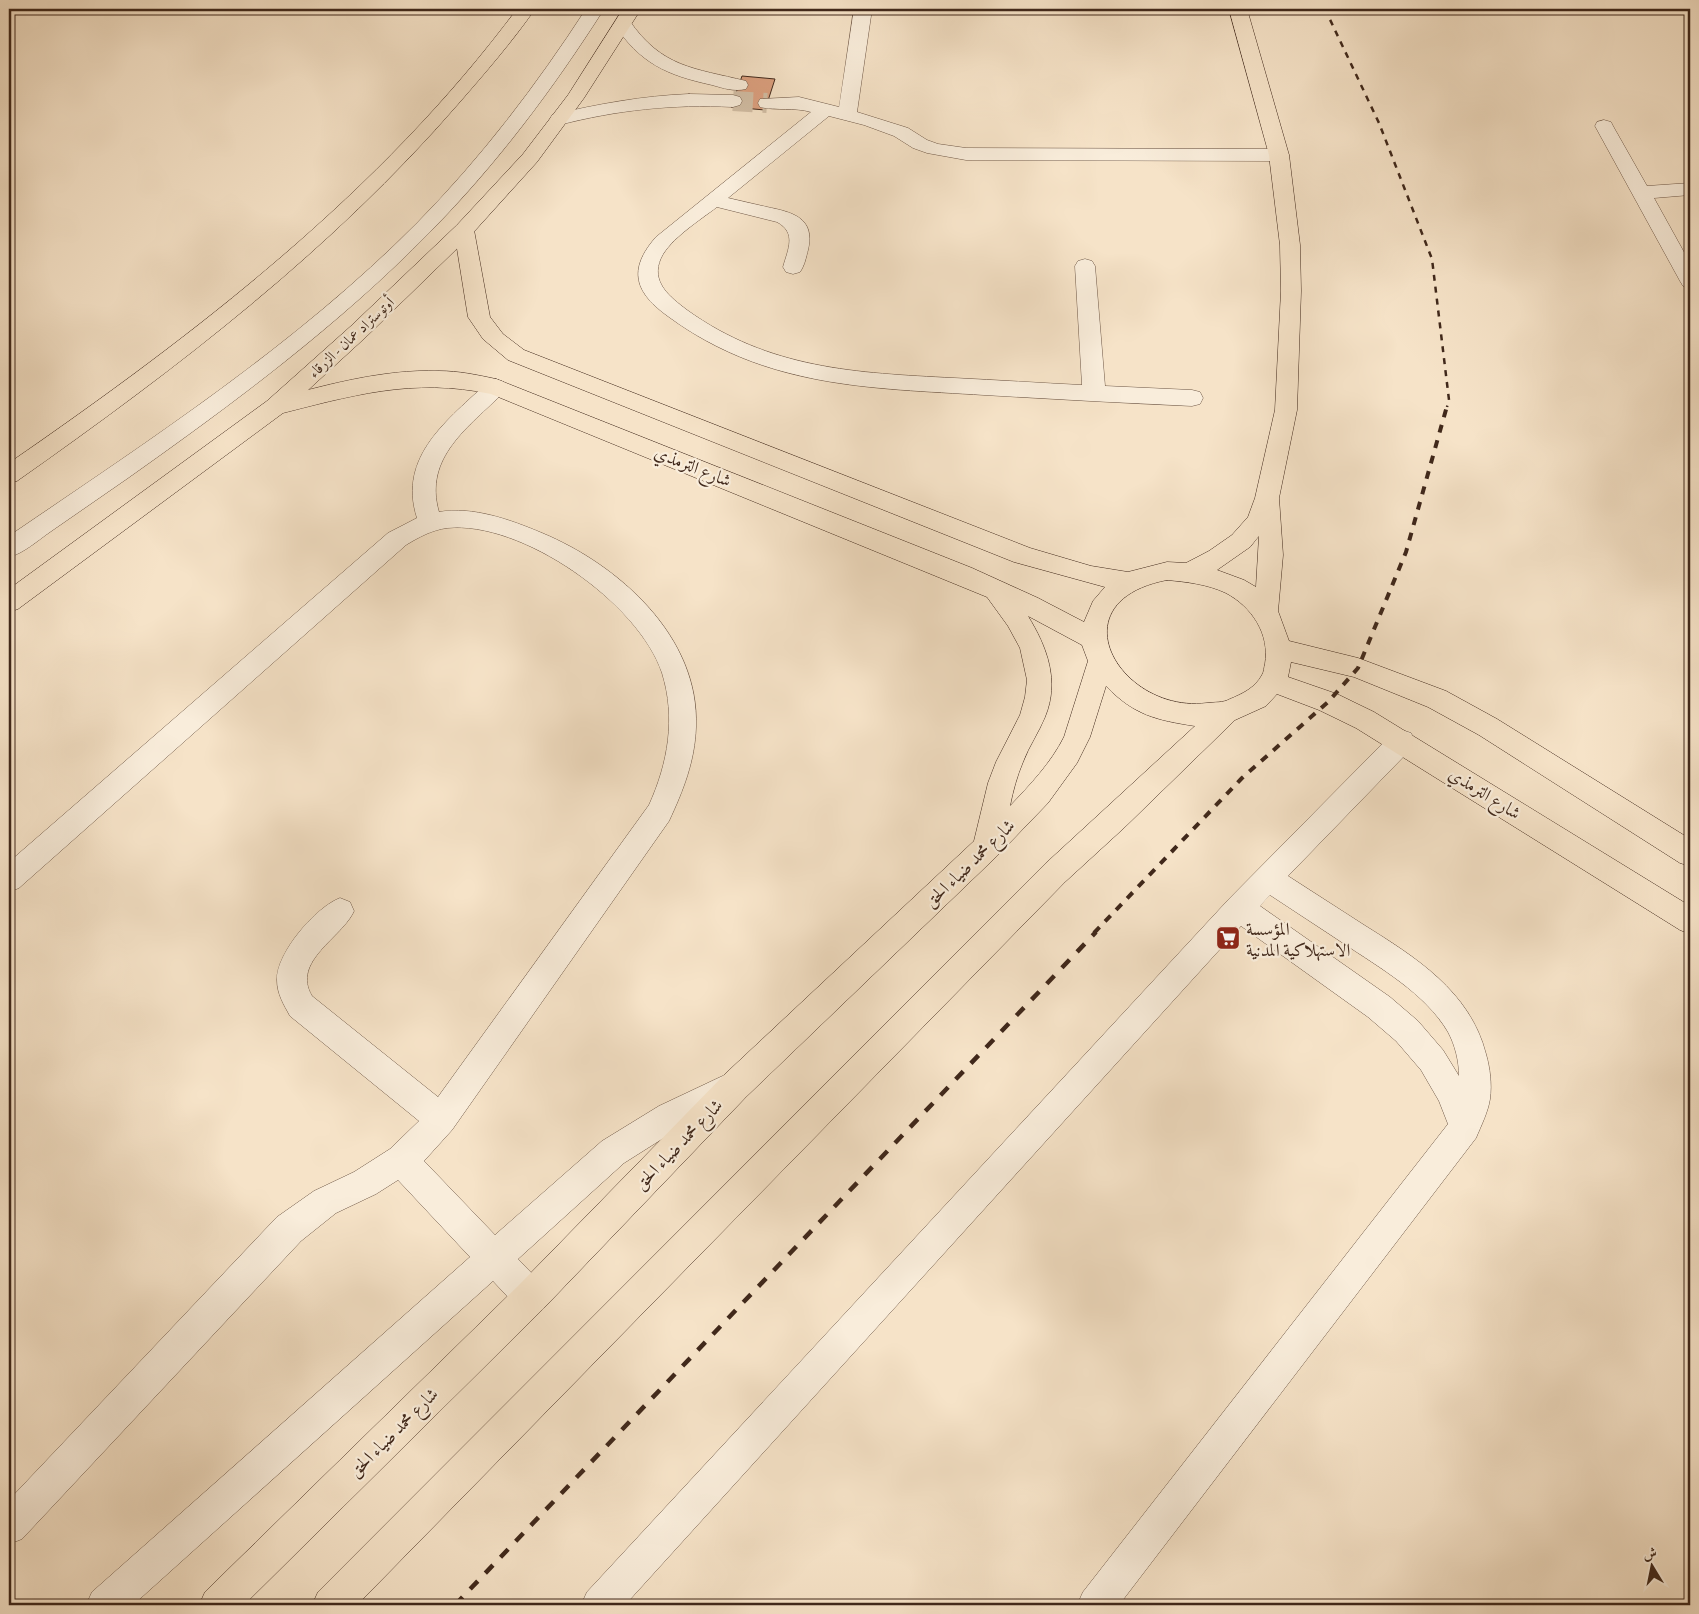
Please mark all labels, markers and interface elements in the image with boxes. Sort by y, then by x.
street label: أوتوستراد عمان - الزرقاء [303,291,398,382]
street label: شارع الترمذي [650,440,735,496]
street label: شارع الترمذي [1442,762,1525,828]
street label: شارع محمد ضياء الحق [919,814,1022,915]
place label: المؤسسة الاستهلاكية المدنية [1246,917,1350,962]
supermarket icon: المؤسسة الاستهلاكية المدنية [1215,925,1241,951]
street label: شارع محمد ضياء الحق [629,1094,730,1197]
street label: شارع محمد ضياء الحق [343,1382,446,1485]
north arrow [1626,1542,1676,1592]
text: ش [1641,1543,1658,1563]

